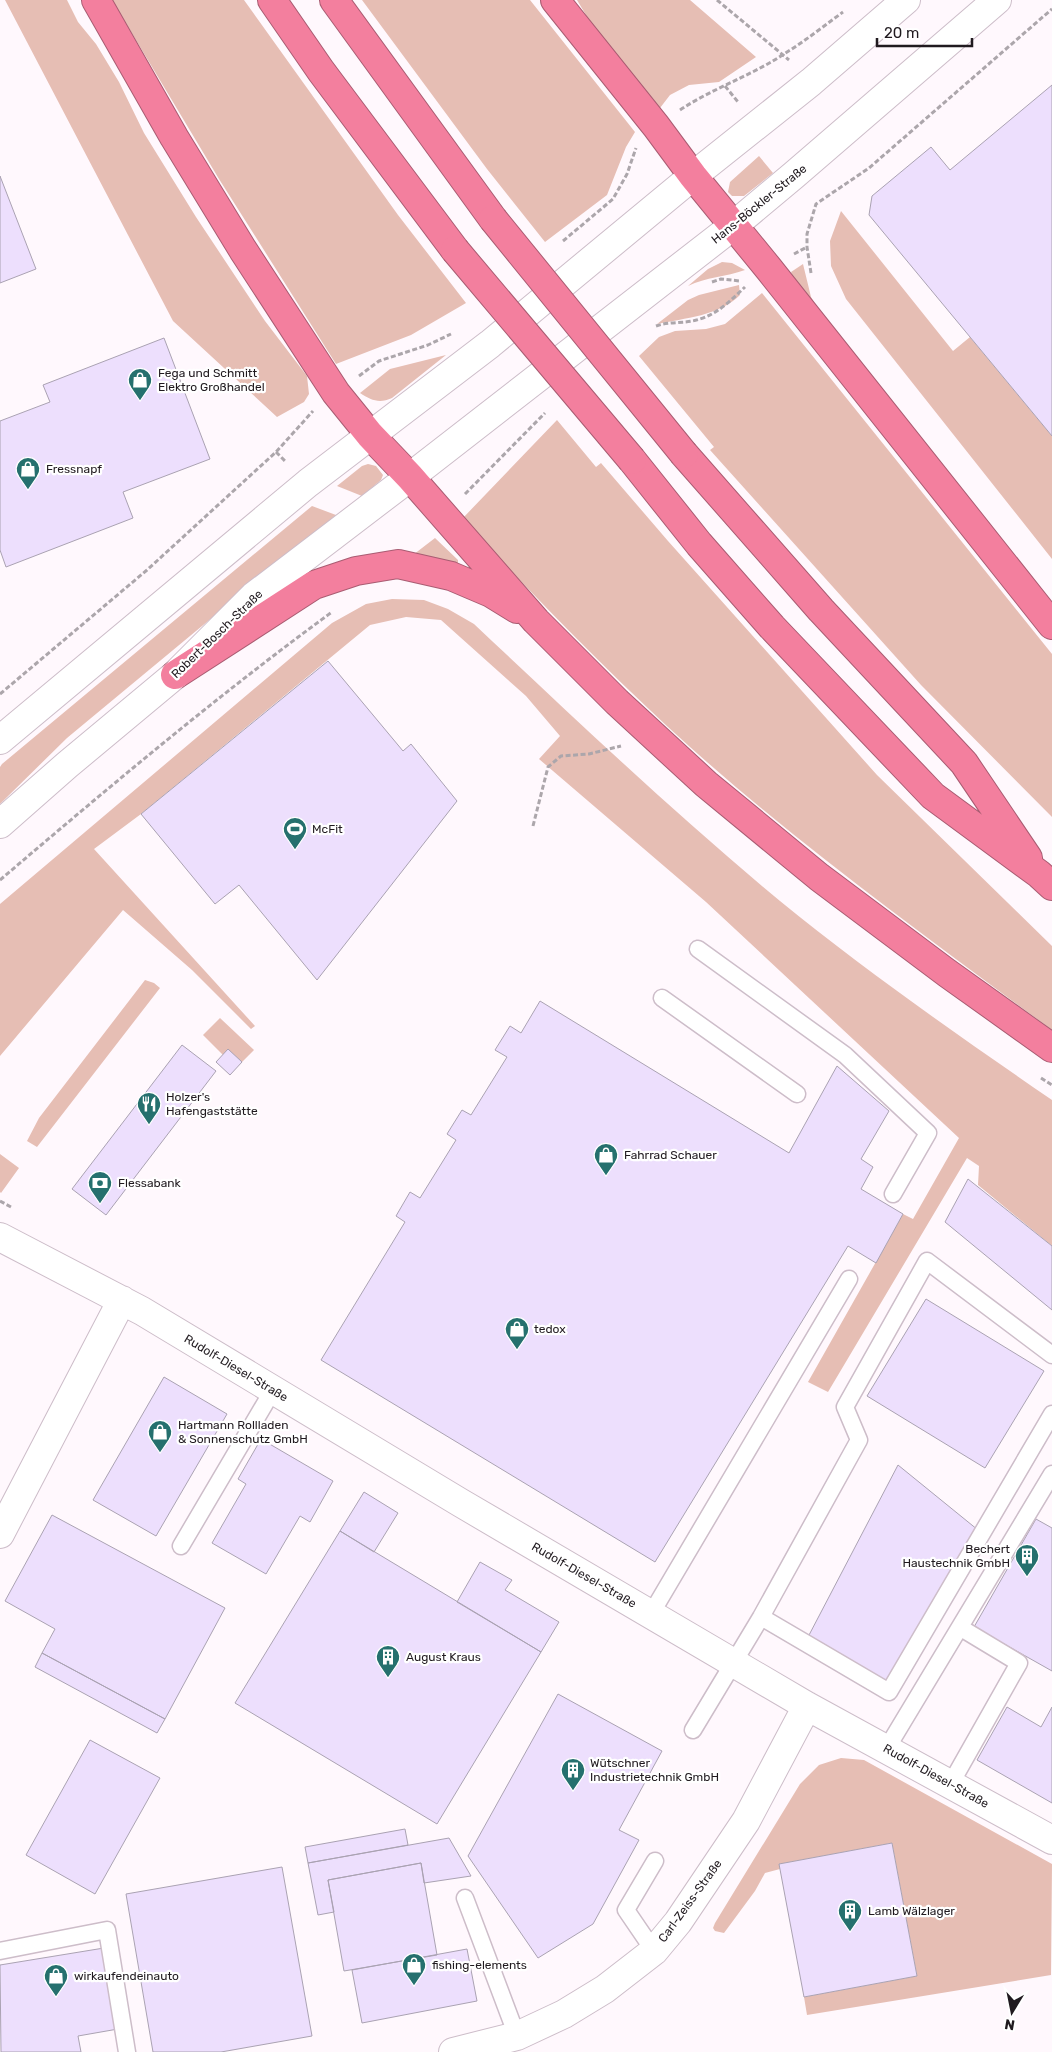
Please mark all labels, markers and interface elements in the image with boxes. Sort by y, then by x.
scale bar [877,15,972,47]
text: 20 m [884,24,919,42]
street label: Hans-Böckler-Straße [709,161,810,247]
place label: Fega und Schmitt Elektro Großhandel [158,366,265,394]
shop icon: Fega und Schmitt Elektro Großhandel [127,367,153,401]
shop icon: Fressnapf [15,456,41,490]
place label: Fressnapf [46,462,102,476]
street label: Robert-Bosch-Straße [169,587,266,681]
sports icon: McFit [282,816,308,850]
place label: McFit [312,822,343,836]
place label: Holzer's Hafengaststätte [166,1090,258,1118]
restaurant icon: Holzer's Hafengaststätte [136,1091,162,1125]
shop icon: Fahrrad Schauer [593,1142,619,1176]
place label: Fahrrad Schauer [624,1148,717,1162]
bank icon: Flessabank [87,1170,113,1204]
place label: Flessabank [118,1176,182,1190]
shop icon: tedox [504,1316,530,1350]
place label: tedox [534,1322,566,1336]
street label: Rudolf-Diesel-Straße [182,1332,291,1405]
place label: Hartmann Rollladen & Sonnenschutz GmbH [178,1418,308,1446]
shop icon: Hartmann Rollladen & Sonnenschutz GmbH [147,1419,173,1453]
street label: Rudolf-Diesel-Straße [529,1539,639,1611]
place label: Bechert Haustechnik GmbH [902,1542,1010,1570]
building icon: Bechert Haustechnik GmbH [1014,1543,1040,1577]
building icon: August Kraus [375,1644,401,1678]
place label: August Kraus [406,1650,481,1664]
street label: Rudolf-Diesel-Straße [881,1741,991,1811]
place label: Wütschner Industrietechnik GmbH [590,1756,719,1784]
building icon: Wütschner Industrietechnik GmbH [560,1757,586,1791]
street label: Carl-Zeiss-Straße [655,1857,725,1945]
building icon: Lamb Wälzlager [837,1898,863,1932]
place label: Lamb Wälzlager [868,1904,955,1918]
shop icon: fishing-elements [401,1952,427,1986]
place label: fishing-elements [432,1958,527,1972]
shop icon: wirkaufendeinauto [43,1963,69,1997]
place label: wirkaufendeinauto [74,1969,179,1983]
north arrow [987,1987,1037,2037]
text: N [1003,2015,1016,2034]

